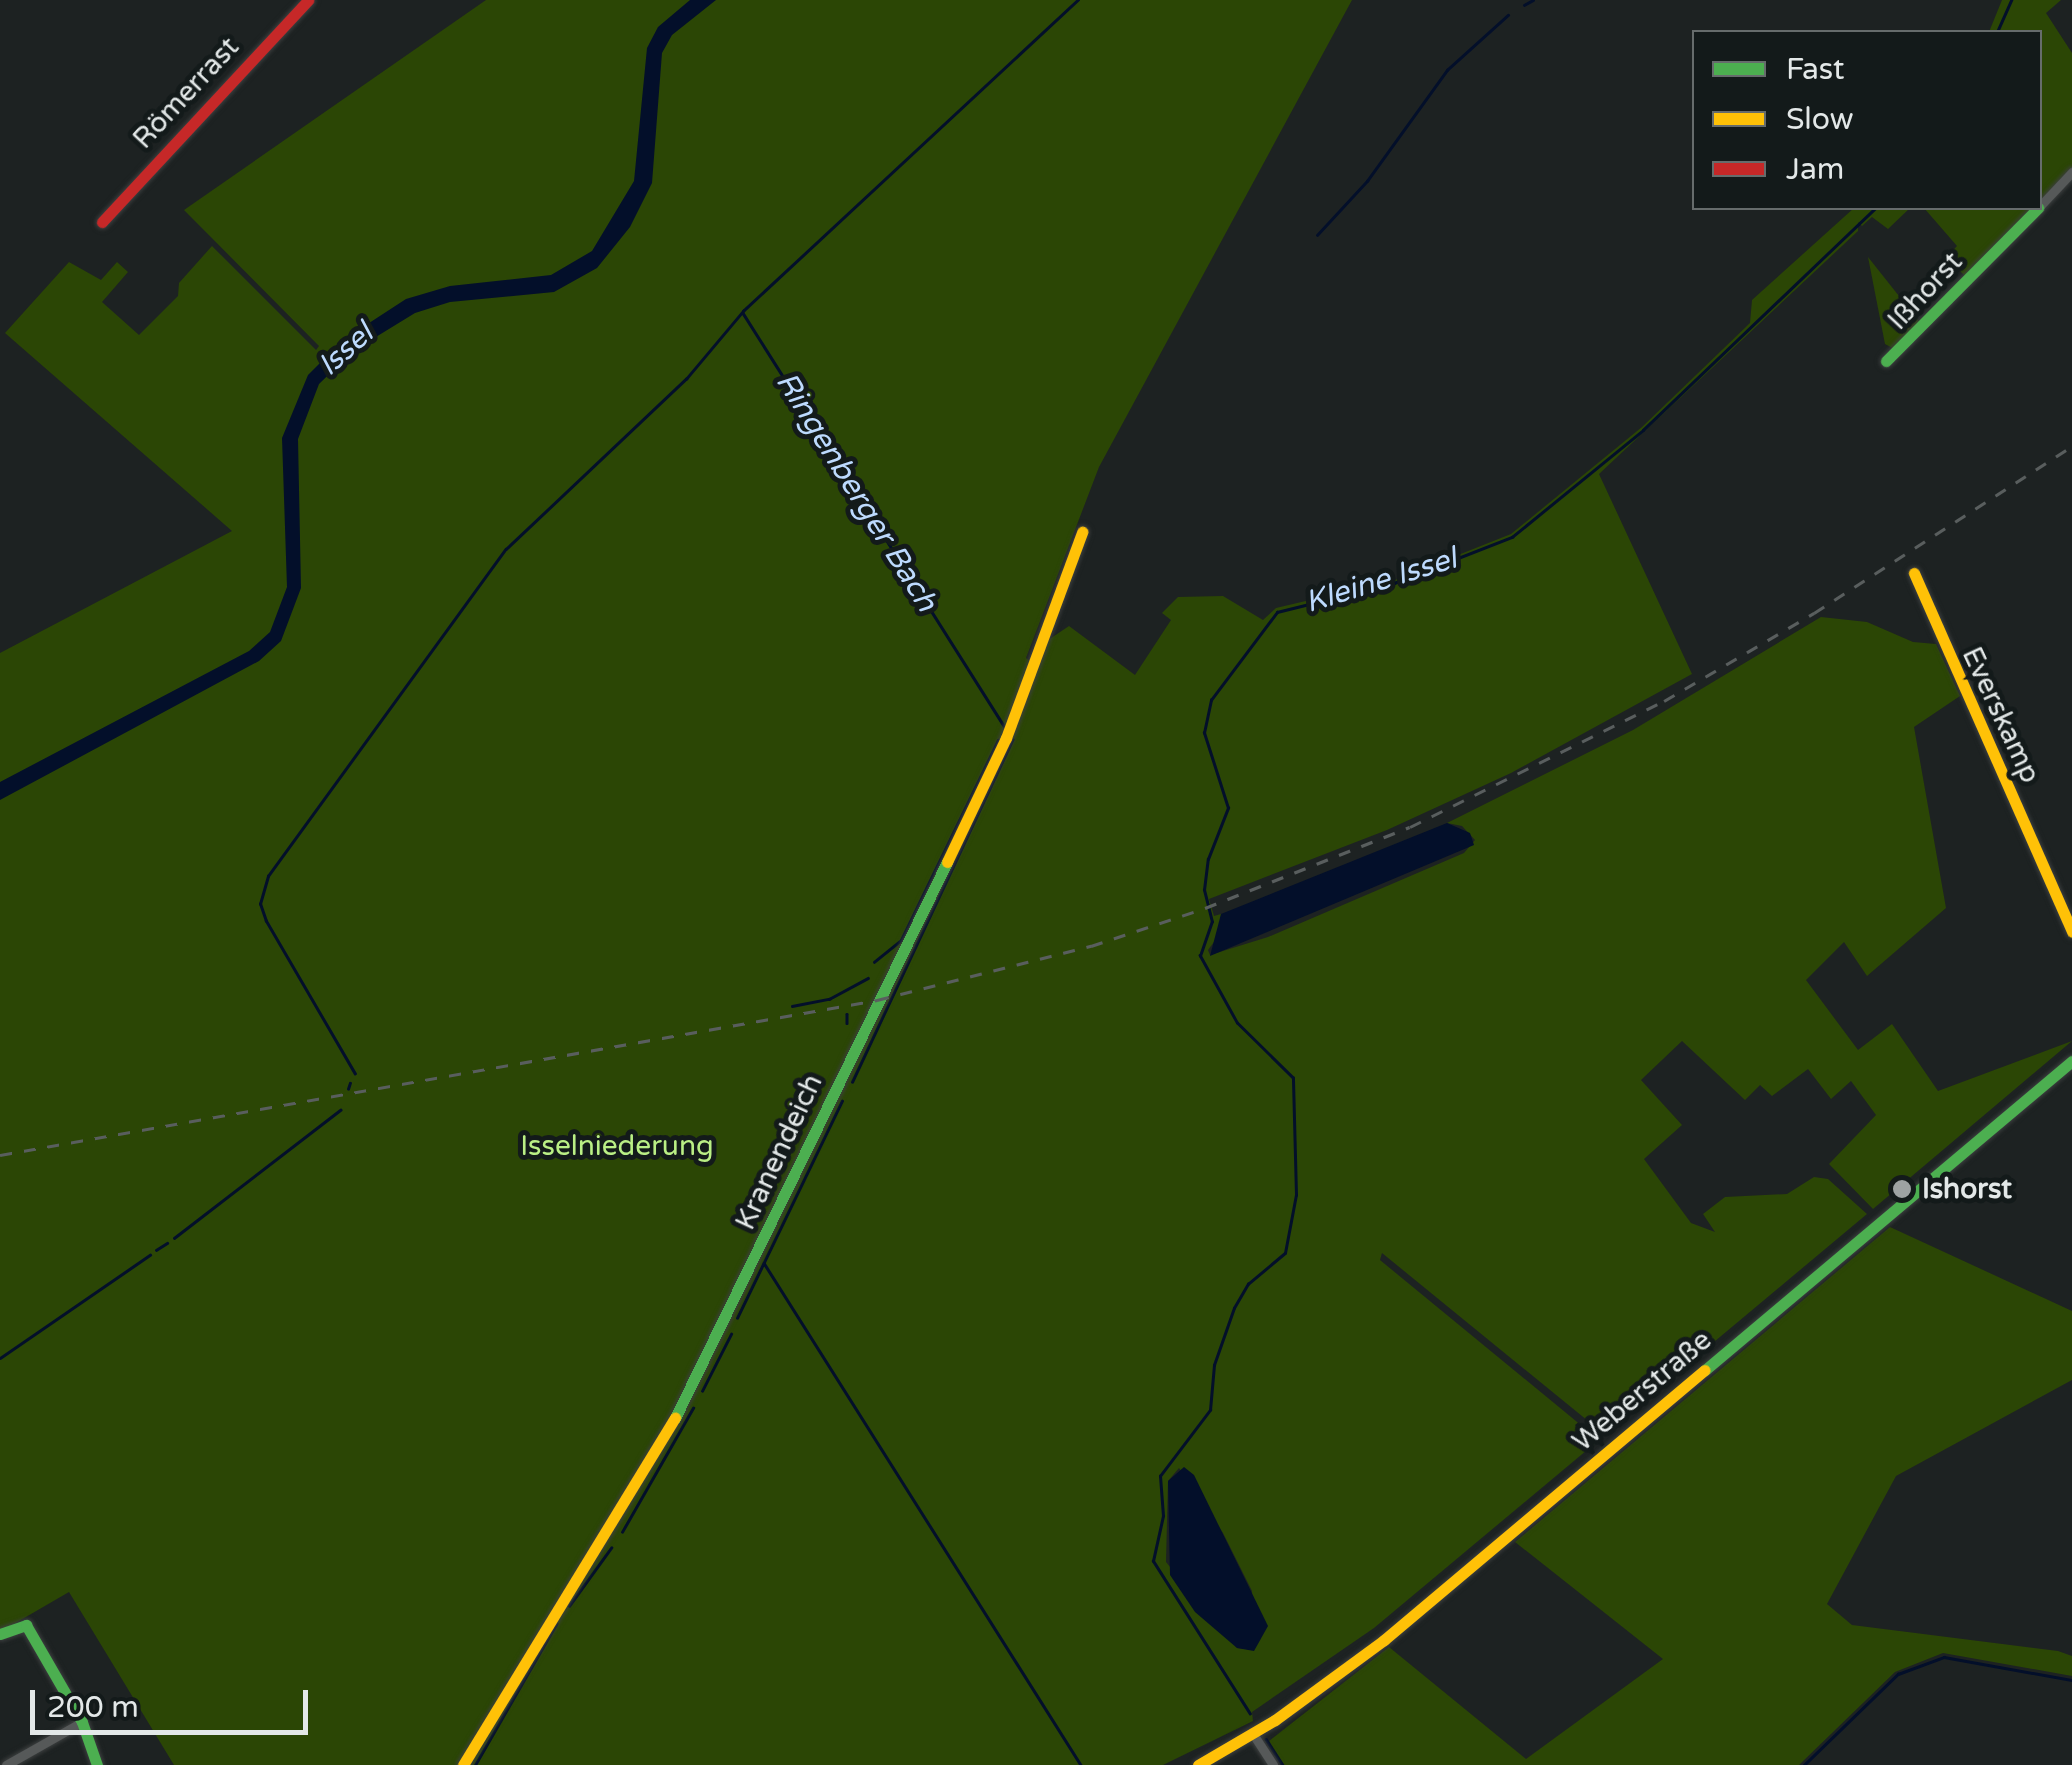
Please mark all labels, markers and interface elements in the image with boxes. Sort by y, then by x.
street label: Römerrast [126,30,246,156]
legend [1692,30,2042,210]
text: Fast [1786,51,1845,88]
text: Slow [1786,101,1854,138]
text: Jam [1786,151,1844,188]
street label: Ißhorst [1881,245,1969,337]
water label: Issel [311,316,381,384]
water label: Ringenberger Bach [768,366,944,618]
water label: Kleine Issel [1301,541,1461,621]
street label: Everskamp [1955,642,2047,788]
street label: Kranendeich [728,1069,830,1235]
park label: Isselniederung [520,1129,714,1163]
place label: Ishorst [1922,1172,2012,1206]
marker: Ishorst [1891,1178,1913,1200]
street label: Weberstraße [1566,1323,1718,1459]
scale bar [35,1670,312,1732]
text: 200 m [47,1689,139,1726]

